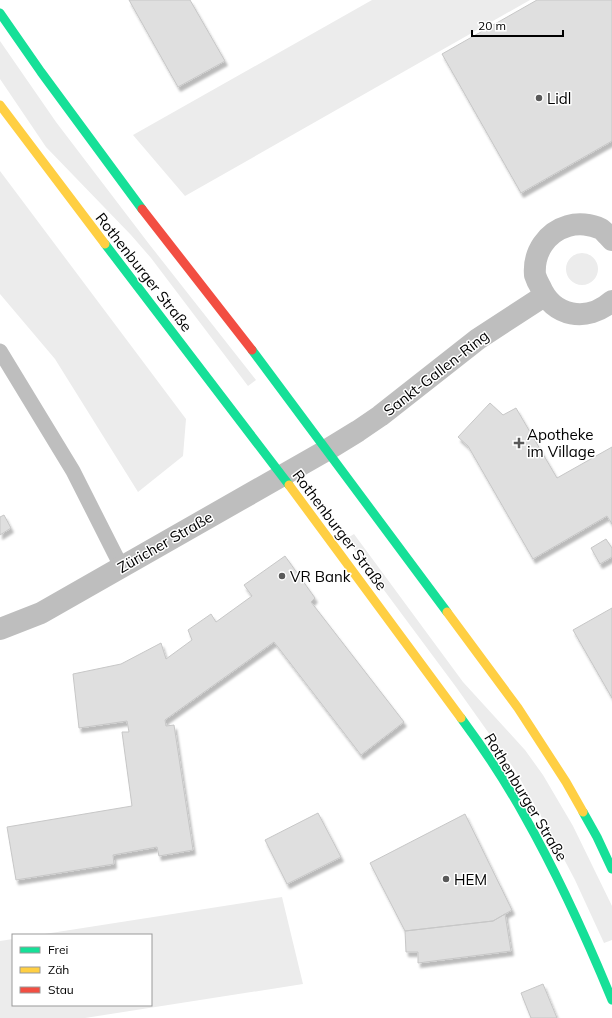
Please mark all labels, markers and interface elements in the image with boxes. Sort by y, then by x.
scale bar [472,12,563,38]
text: 20 m [478,18,506,33]
place label: Lidl [547,89,571,108]
marker: Lidl [534,93,544,103]
street label: Rothenburger Straße [92,209,196,335]
street label: Sankt-Gallen-Ring [380,326,492,420]
place label: Apotheke im Village [527,425,595,461]
marker: Apotheke im Village [514,438,524,448]
street label: Rothenburger Straße [289,466,391,594]
street label: Züricher Straße [114,507,216,577]
place label: VR Bank [290,567,351,586]
marker: VR Bank [277,571,287,581]
street label: Rothenburger Straße [480,730,572,864]
place label: HEM [454,870,487,889]
marker: HEM [441,874,451,884]
legend [12,934,152,1006]
text: Frei [48,942,68,957]
text: Zäh [48,962,69,977]
text: Stau [48,982,74,997]

